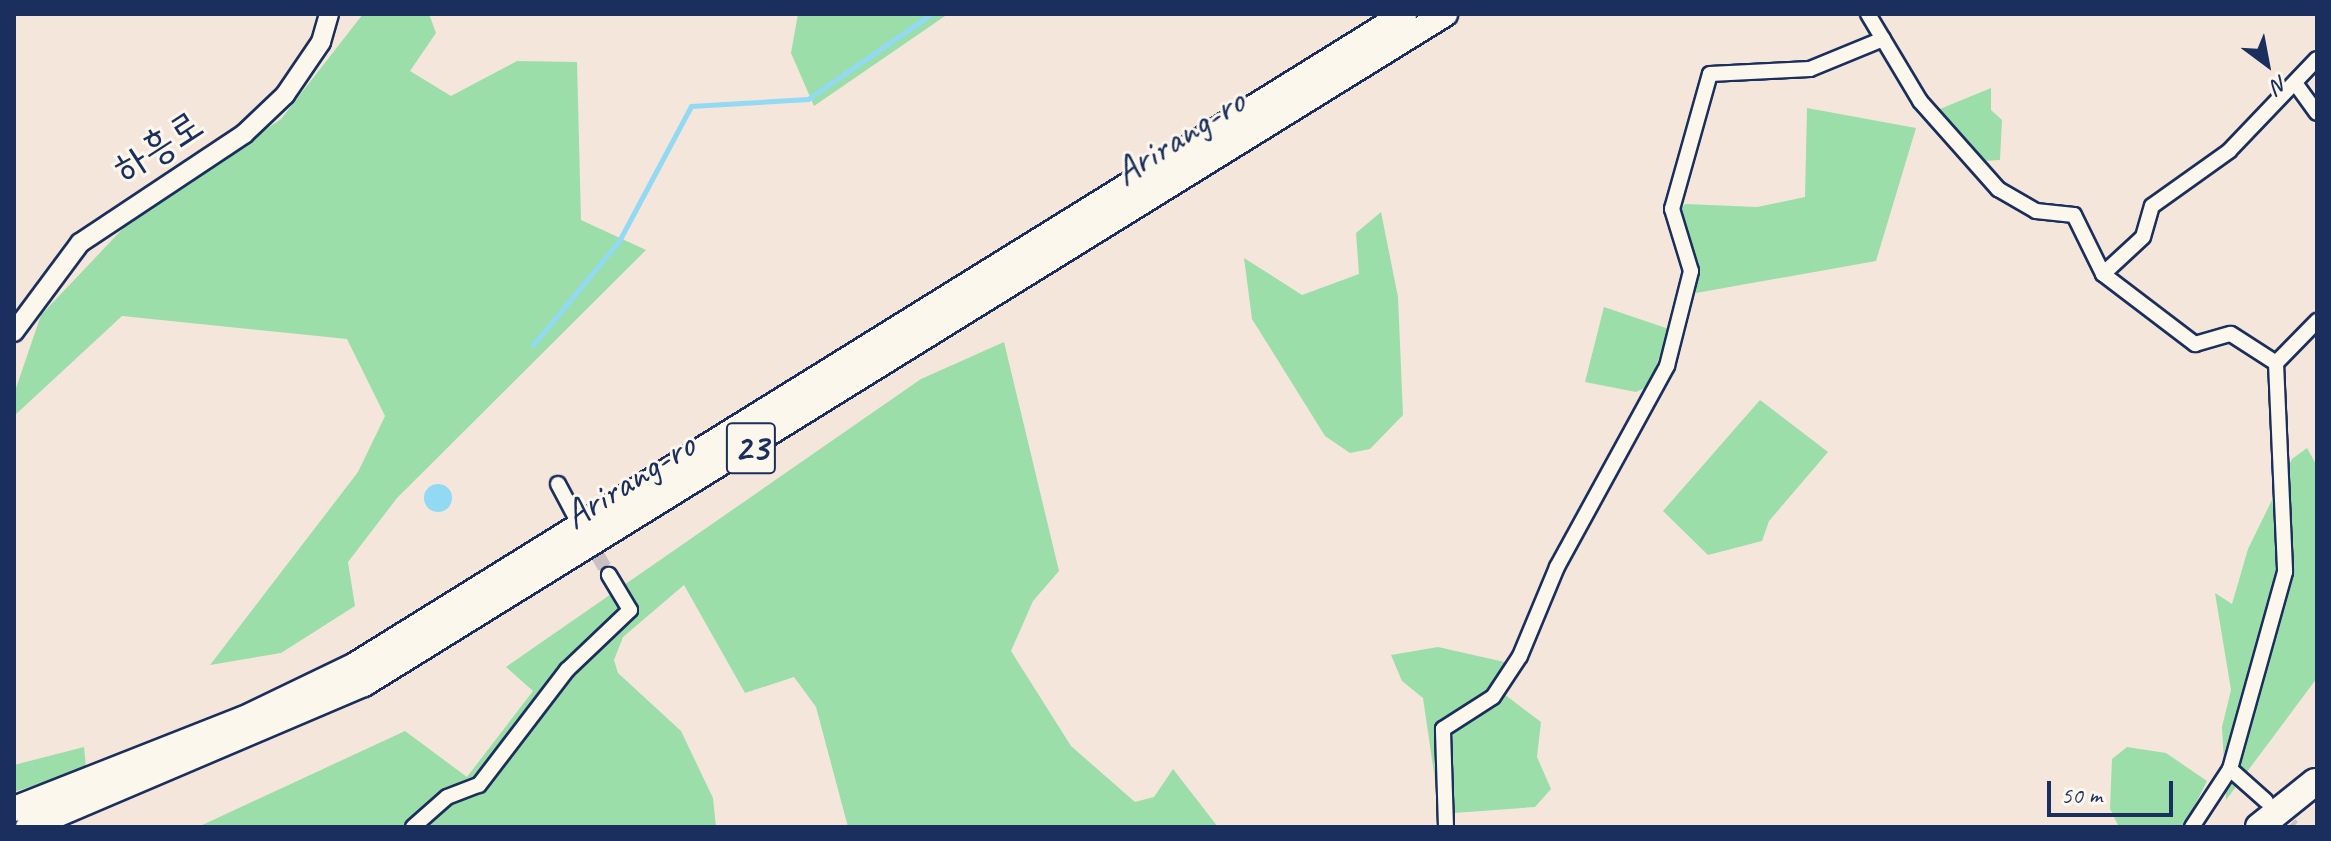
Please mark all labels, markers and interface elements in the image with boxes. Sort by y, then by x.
north arrow [2227,24,2307,104]
text: N [2267,69,2293,100]
street label: Arirang-ro [1104,77,1254,195]
street label: 하흥로 [104,100,212,192]
road number: 23 [725,414,777,482]
street label: Arirang-ro [554,421,704,539]
scale bar [2051,765,2177,815]
text: 50 m [2061,780,2102,810]

